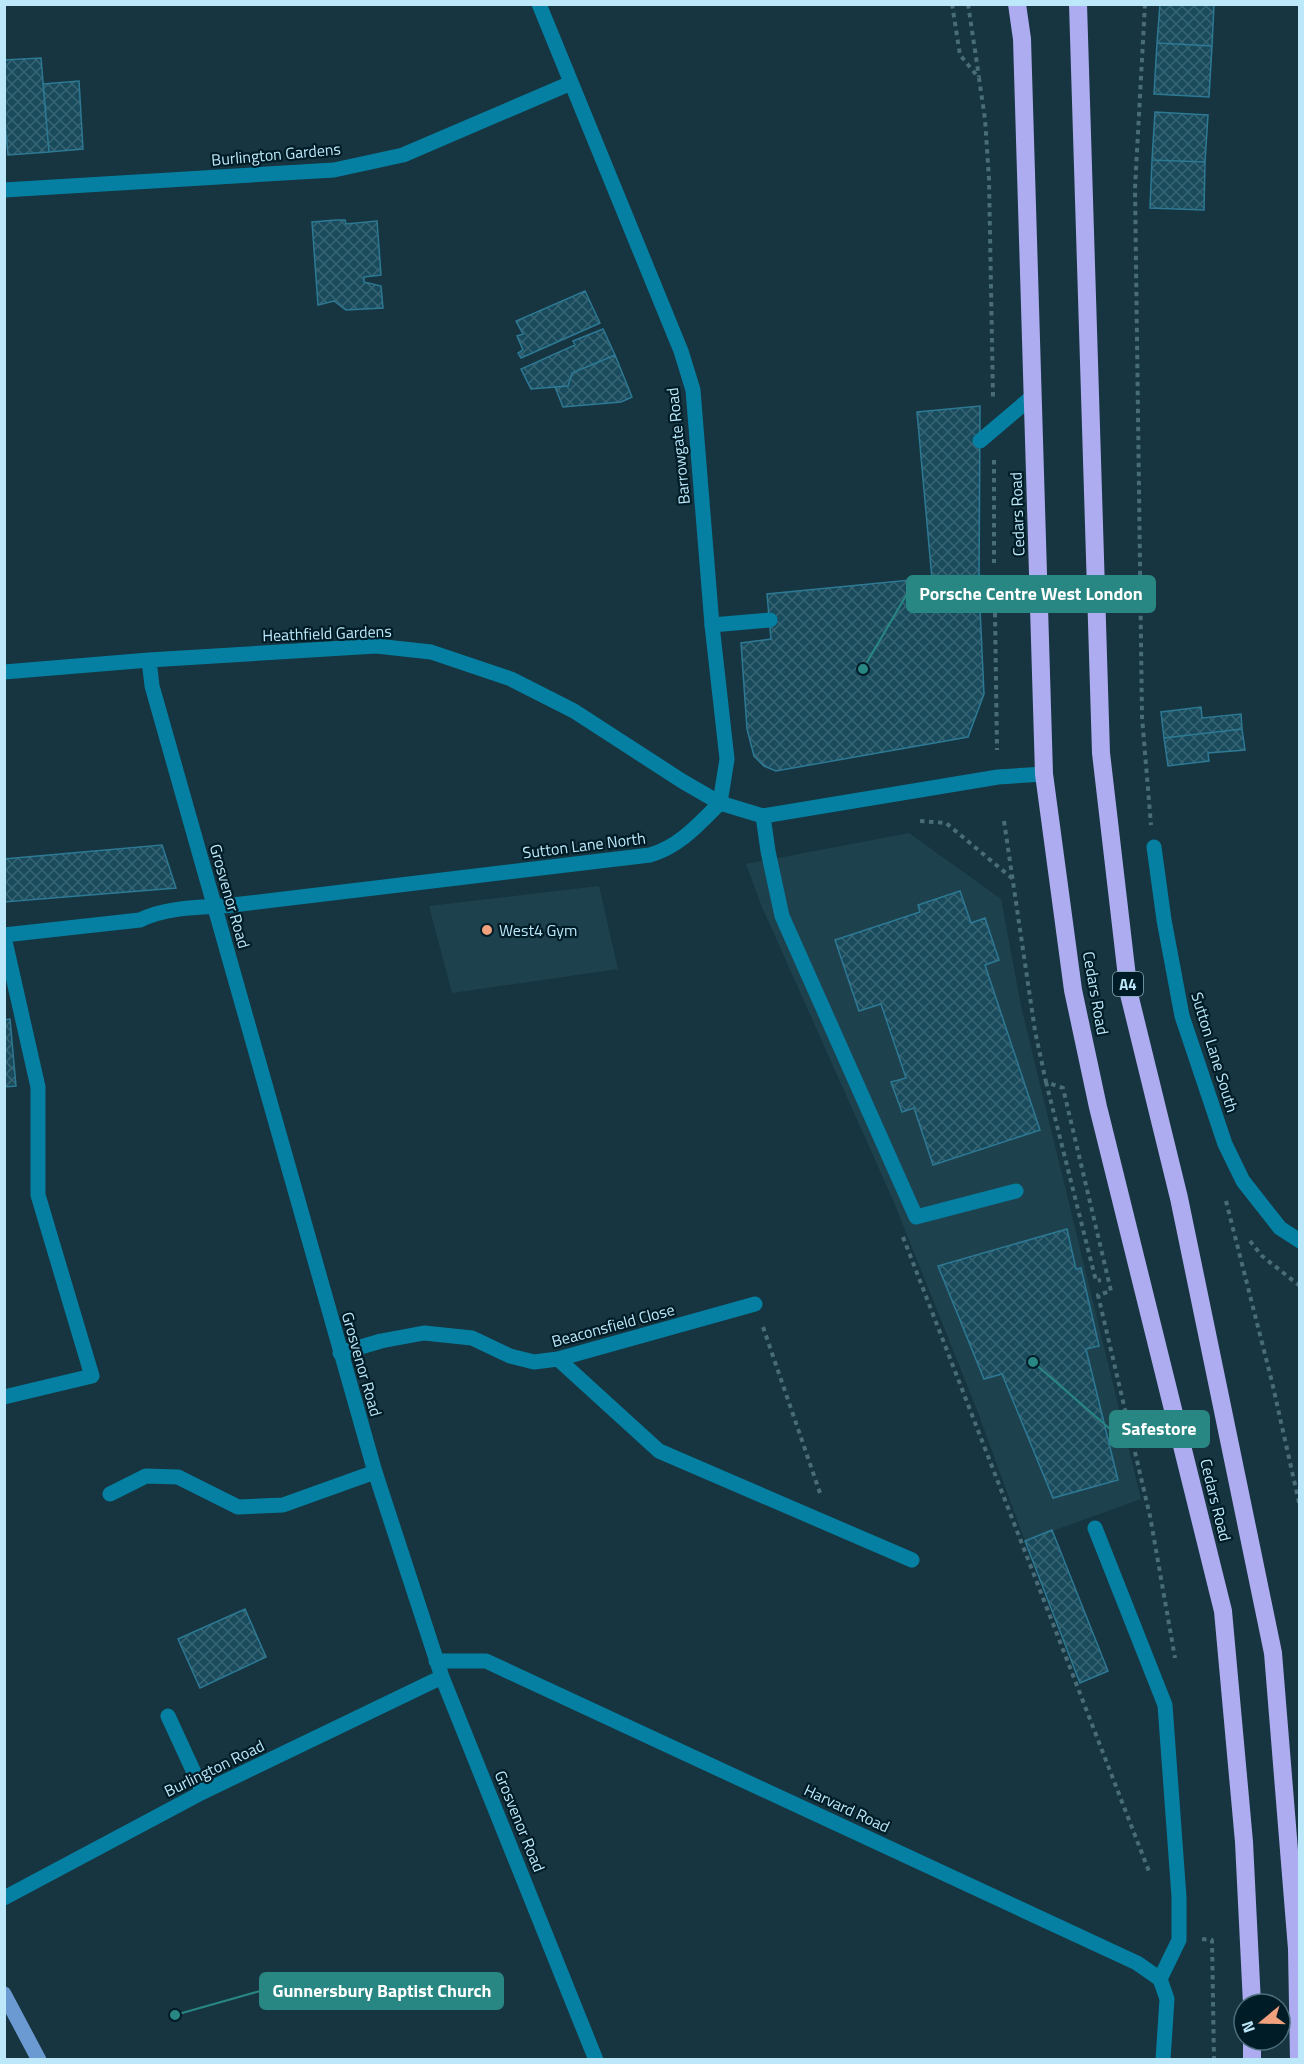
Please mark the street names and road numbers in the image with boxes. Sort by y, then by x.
street label: Burlington Gardens [210,136,342,172]
street label: Barrowgate Road [660,386,696,506]
street label: Cedars Road [1004,471,1030,557]
street label: Heathfield Gardens [262,619,392,647]
street label: Sutton Lane North [521,826,647,864]
street label: Grosvenor Road [204,841,256,951]
street label: Cedars Road [1077,949,1115,1037]
road number: A4 [1113,972,1143,996]
street label: Sutton Lane South [1185,989,1245,1115]
street label: Beaconsfield Close [549,1297,677,1353]
street label: Grosvenor Road [336,1309,388,1419]
street label: Cedars Road [1194,1456,1238,1544]
street label: Burlington Road [160,1733,268,1803]
street label: Grosvenor Road [489,1767,551,1875]
street label: Harvard Road [800,1778,894,1838]

